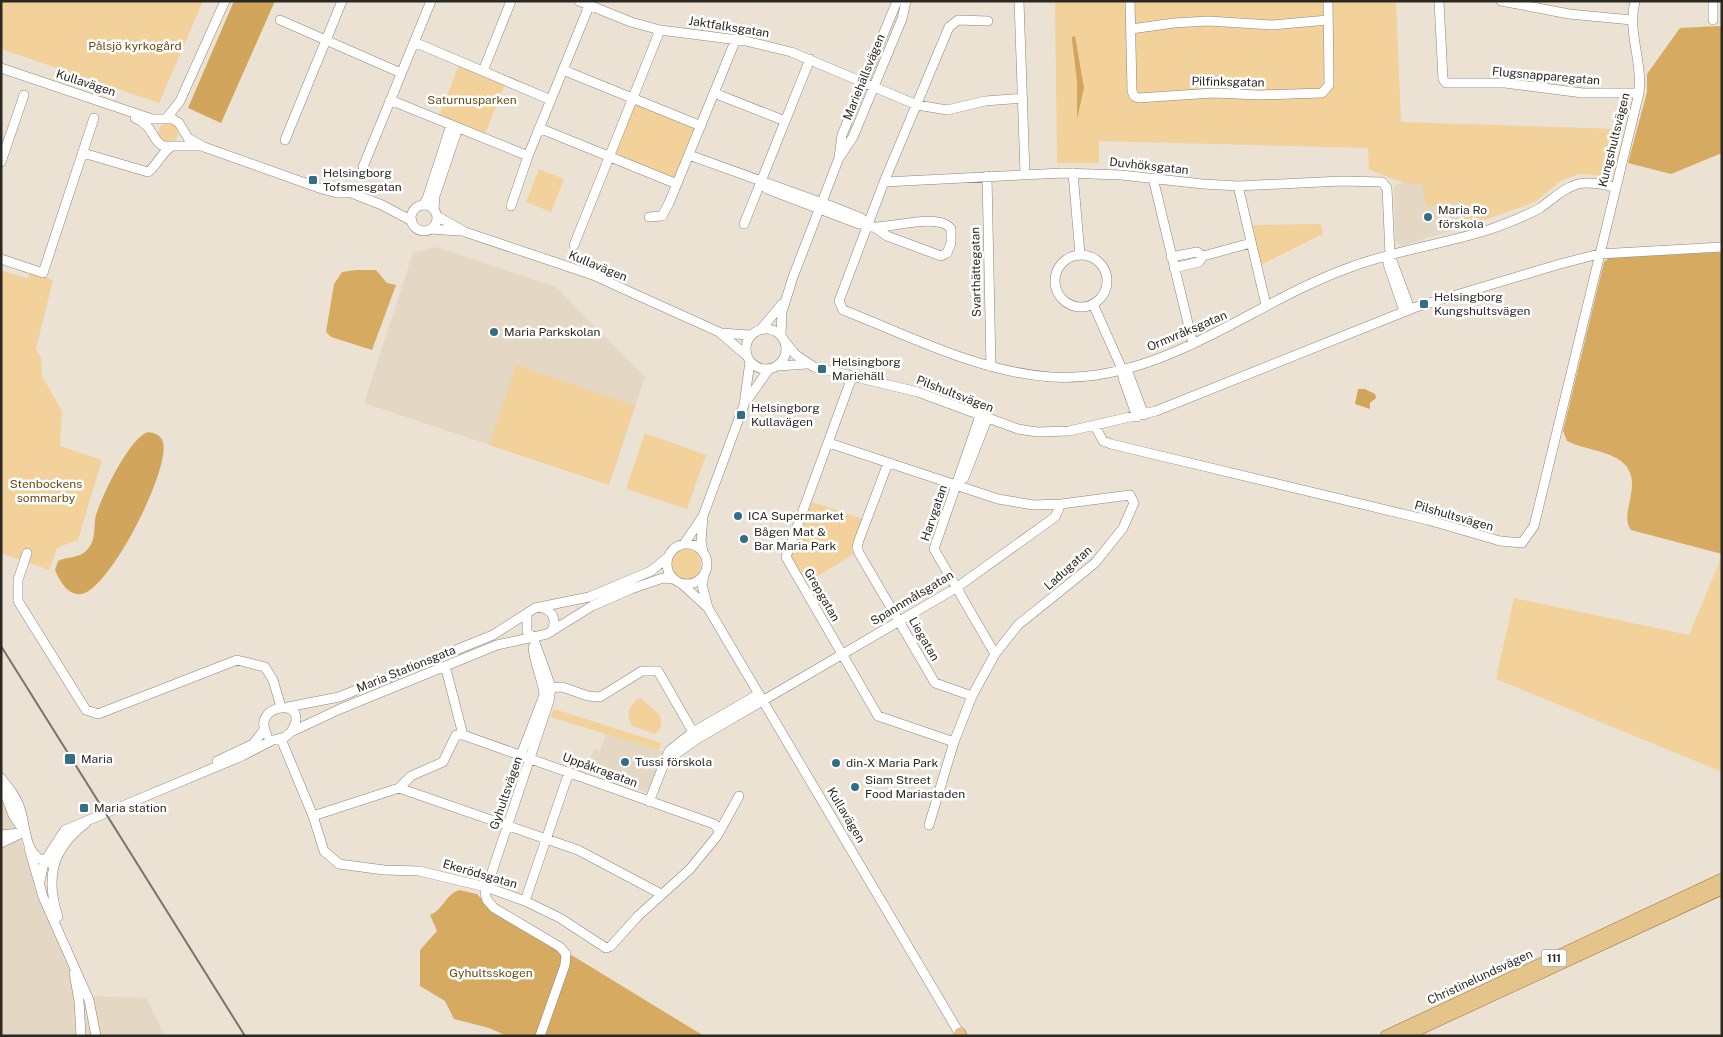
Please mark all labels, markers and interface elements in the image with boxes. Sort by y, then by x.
street label: Jaktfalksgatan [688,14,770,40]
street label: Mariehällsvägen [840,32,888,122]
park label: Pålsjö kyrkogård [88,39,182,53]
street label: Flugsnapparegatan [1491,64,1601,88]
street label: Kullavägen [54,67,118,99]
street label: Pilfinksgatan [1191,74,1265,90]
street label: Kungshultsvägen [1596,91,1632,189]
park label: Saturnusparken [427,93,517,107]
street label: Duvhöksgatan [1109,155,1189,177]
place label: Helsingborg Tofsmesgatan [323,166,402,194]
marker: Helsingborg Tofsmesgatan [307,174,319,186]
place label: Maria Ro förskola [1438,203,1487,231]
marker: Maria Ro förskola [1422,211,1434,223]
street label: Svarthättegatan [968,227,984,317]
street label: Kullavägen [567,248,629,284]
place label: Helsingborg Kungshultsvägen [1434,290,1531,318]
marker: Helsingborg Kungshultsvägen [1418,298,1430,310]
street label: Ormvråksgatan [1145,308,1229,354]
place label: Maria Parkskolan [504,325,600,339]
marker: Maria Parkskolan [488,326,500,338]
place label: Helsingborg Mariehäll [832,355,901,383]
marker: Helsingborg Mariehäll [816,363,828,375]
street label: Pilshultsvägen [914,373,996,415]
place label: Helsingborg Kullavägen [751,401,820,429]
marker: Helsingborg Kullavägen [735,409,747,421]
park label: Stenbockens sommarby [10,477,82,505]
street label: Harvgatan [918,483,950,543]
street label: Pilshultsvägen [1413,498,1495,534]
place label: ICA Supermarket [748,509,844,523]
marker: ICA Supermarket [732,510,744,522]
place label: Bågen Mat & Bar Maria Park [754,525,837,553]
marker: Bågen Mat & Bar Maria Park [738,533,750,545]
street label: Ladugatan [1041,543,1095,593]
street label: Grepgatan [801,566,843,624]
street label: Spannmålsgatan [868,568,956,628]
street label: Liegatan [906,614,942,664]
street label: Maria Stationsgata [354,643,458,695]
street label: Uppåkragatan [561,750,640,790]
marker: Maria [63,752,77,766]
place label: Maria [81,752,113,766]
street label: Gyhultsvägen [487,754,525,831]
place label: Tussi förskola [635,755,712,769]
marker: Tussi förskola [619,756,631,768]
place label: din-X Maria Park [846,756,939,770]
marker: din-X Maria Park [830,757,842,769]
place label: Siam Street Food Mariastaden [865,773,965,801]
marker: Siam Street Food Mariastaden [849,781,861,793]
street label: Kullavägen [824,785,868,845]
place label: Maria station [94,801,167,815]
marker: Maria station [78,802,90,814]
street label: Ekerödsgatan [441,857,519,891]
street label: Christinelundsvägen [1425,946,1535,1008]
road number: 111 [1542,950,1566,966]
park label: Gyhultsskogen [449,966,533,980]

